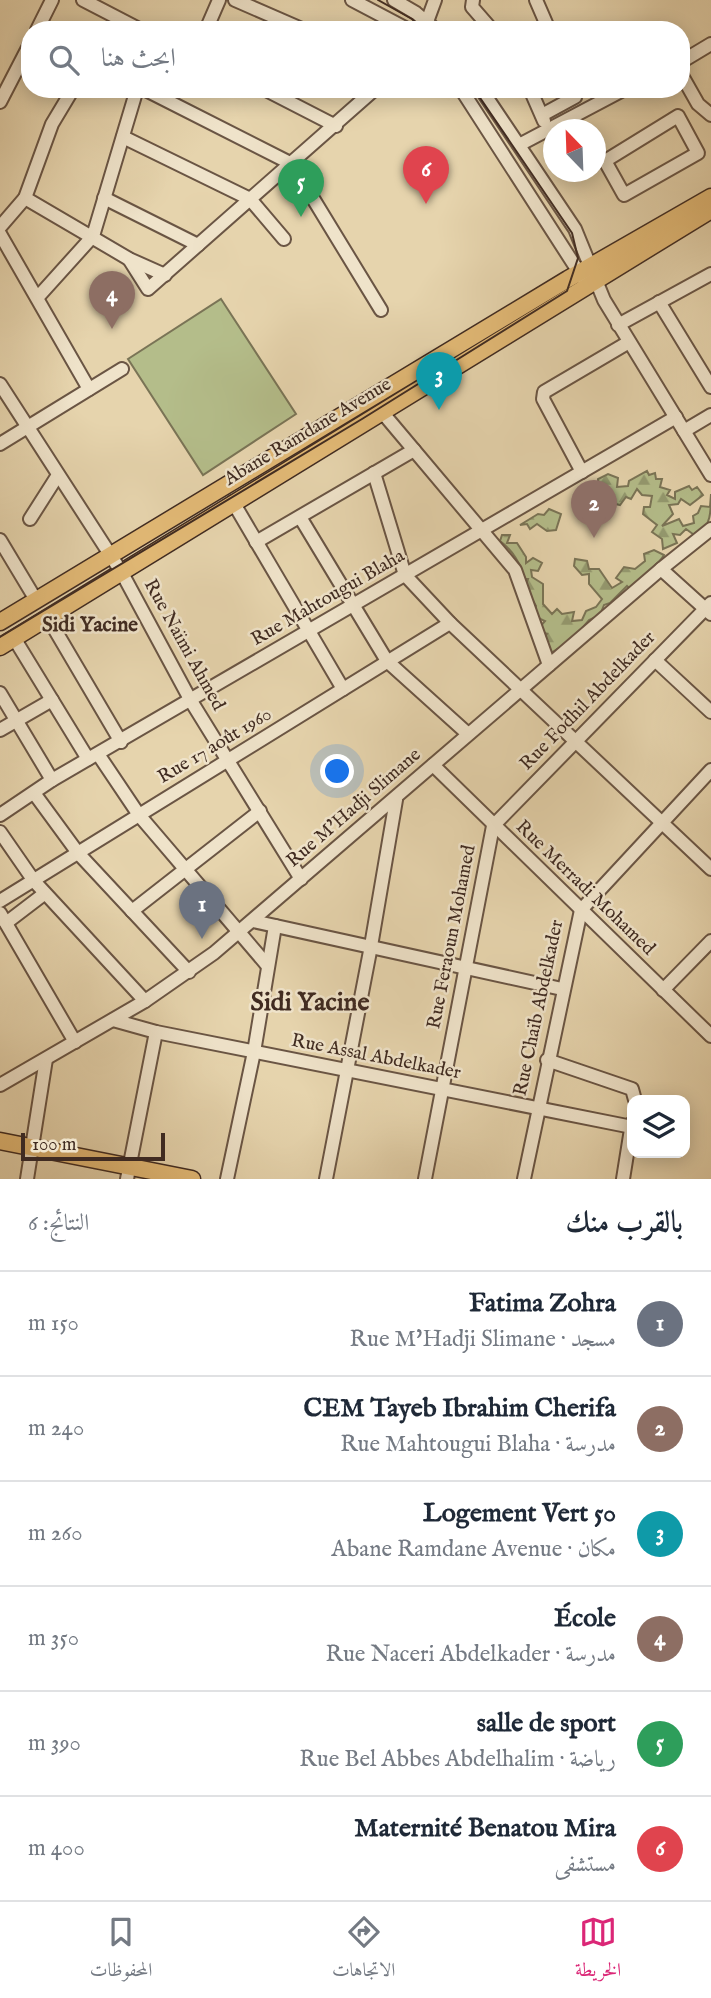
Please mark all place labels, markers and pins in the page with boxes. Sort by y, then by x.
pin: 6 [403,146,449,204]
pin: 5 [278,159,324,217]
pin: 4 [89,271,135,329]
pin: 3 [416,352,462,410]
pin: 2 [571,480,617,538]
pin: 1 [179,881,225,939]

